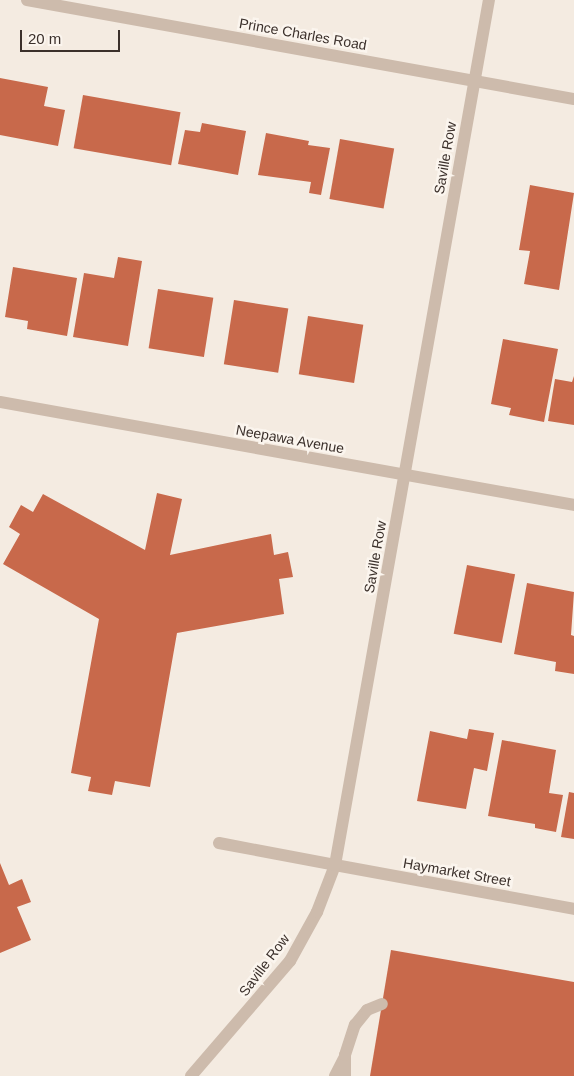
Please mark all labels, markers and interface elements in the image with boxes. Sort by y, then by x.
street label: Prince Charles Road [238,15,368,53]
scale bar [22,20,122,52]
text: 20 m [28,30,61,47]
street label: Saville Row [430,121,460,195]
street label: Neepawa Avenue [234,421,346,457]
street label: Saville Row [360,520,390,594]
street label: Haymarket Street [402,854,512,890]
street label: Saville Row [235,931,293,999]

